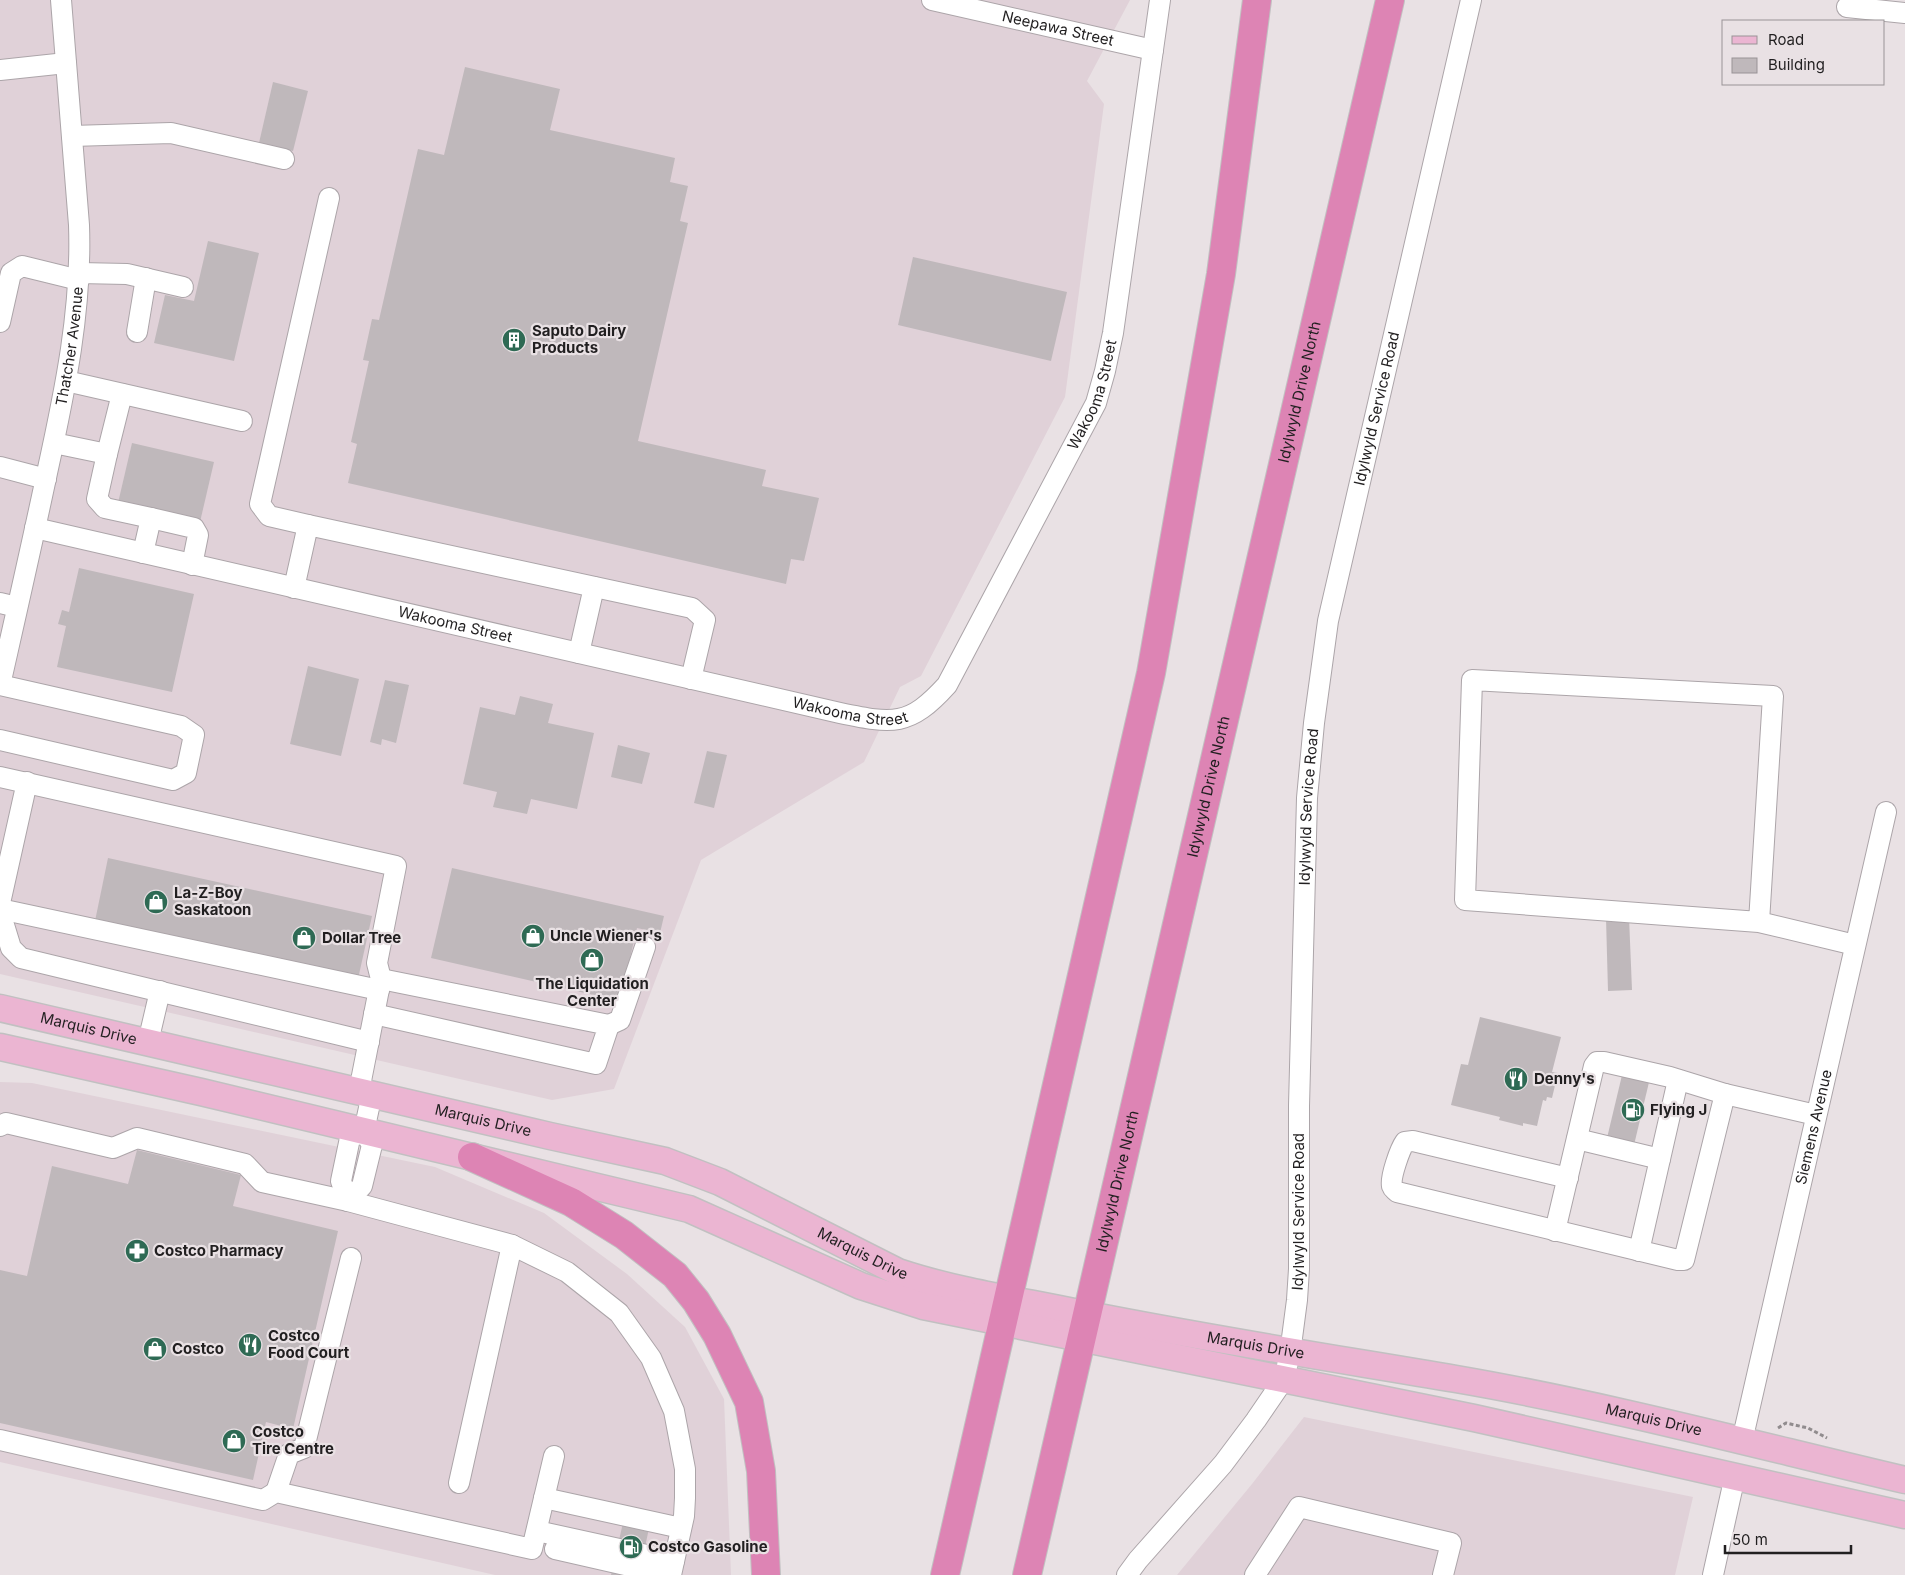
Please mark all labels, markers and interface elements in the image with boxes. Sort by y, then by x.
street label: Neepawa Street [1000,6,1116,50]
legend [1722,20,1885,85]
text: Road [1768,30,1804,49]
text: Building [1768,55,1825,74]
street label: Thatcher Avenue [51,286,87,408]
street label: Idylwyld Drive North [1274,319,1325,465]
place label: Saputo Dairy Products [532,321,626,357]
building icon: Saputo Dairy Products [501,327,527,353]
street label: Idylwyld Service Road [1350,330,1403,487]
street label: Wakooma Street [1063,338,1120,453]
street label: Wakooma Street [396,602,514,646]
street label: Wakooma Street [791,692,910,729]
street label: Idylwyld Drive North [1183,714,1234,859]
street label: Idylwyld Service Road [1295,727,1322,886]
place label: La-Z-Boy Saskatoon [174,883,251,919]
shop icon: La-Z-Boy Saskatoon [143,889,169,915]
shop icon: Uncle Wiener's [520,923,546,949]
shop icon: Dollar Tree [291,925,317,951]
place label: Uncle Wiener's [550,926,662,945]
place label: Dollar Tree [322,928,401,947]
shop icon: The Liquidation Center [579,947,605,973]
place label: The Liquidation Center [535,974,649,1010]
street label: Marquis Drive [39,1008,139,1049]
restaurant icon: Denny's [1503,1066,1529,1092]
street label: Siemens Avenue [1791,1068,1836,1186]
place label: Denny's [1534,1069,1595,1088]
fuel station icon: Flying J [1620,1097,1646,1123]
street label: Marquis Drive [433,1100,533,1140]
place label: Flying J [1650,1100,1707,1119]
street label: Idylwyld Drive North [1092,1109,1143,1254]
street label: Idylwyld Service Road [1288,1133,1308,1291]
street label: Marquis Drive [815,1223,910,1284]
pharmacy icon: Costco Pharmacy [124,1238,150,1264]
place label: Costco Pharmacy [154,1241,284,1260]
place label: Costco Food Court [268,1326,350,1362]
street label: Marquis Drive [1206,1327,1306,1363]
restaurant icon: Costco Food Court [237,1332,263,1358]
shop icon: Costco [142,1336,168,1362]
place label: Costco [172,1339,224,1358]
street label: Marquis Drive [1604,1399,1704,1440]
place label: Costco Tire Centre [252,1422,334,1458]
shop icon: Costco Tire Centre [221,1428,247,1454]
scale bar [1725,1522,1851,1554]
text: 50 m [1732,1530,1768,1549]
fuel station icon: Costco Gasoline [618,1534,644,1560]
place label: Costco Gasoline [648,1537,768,1556]

